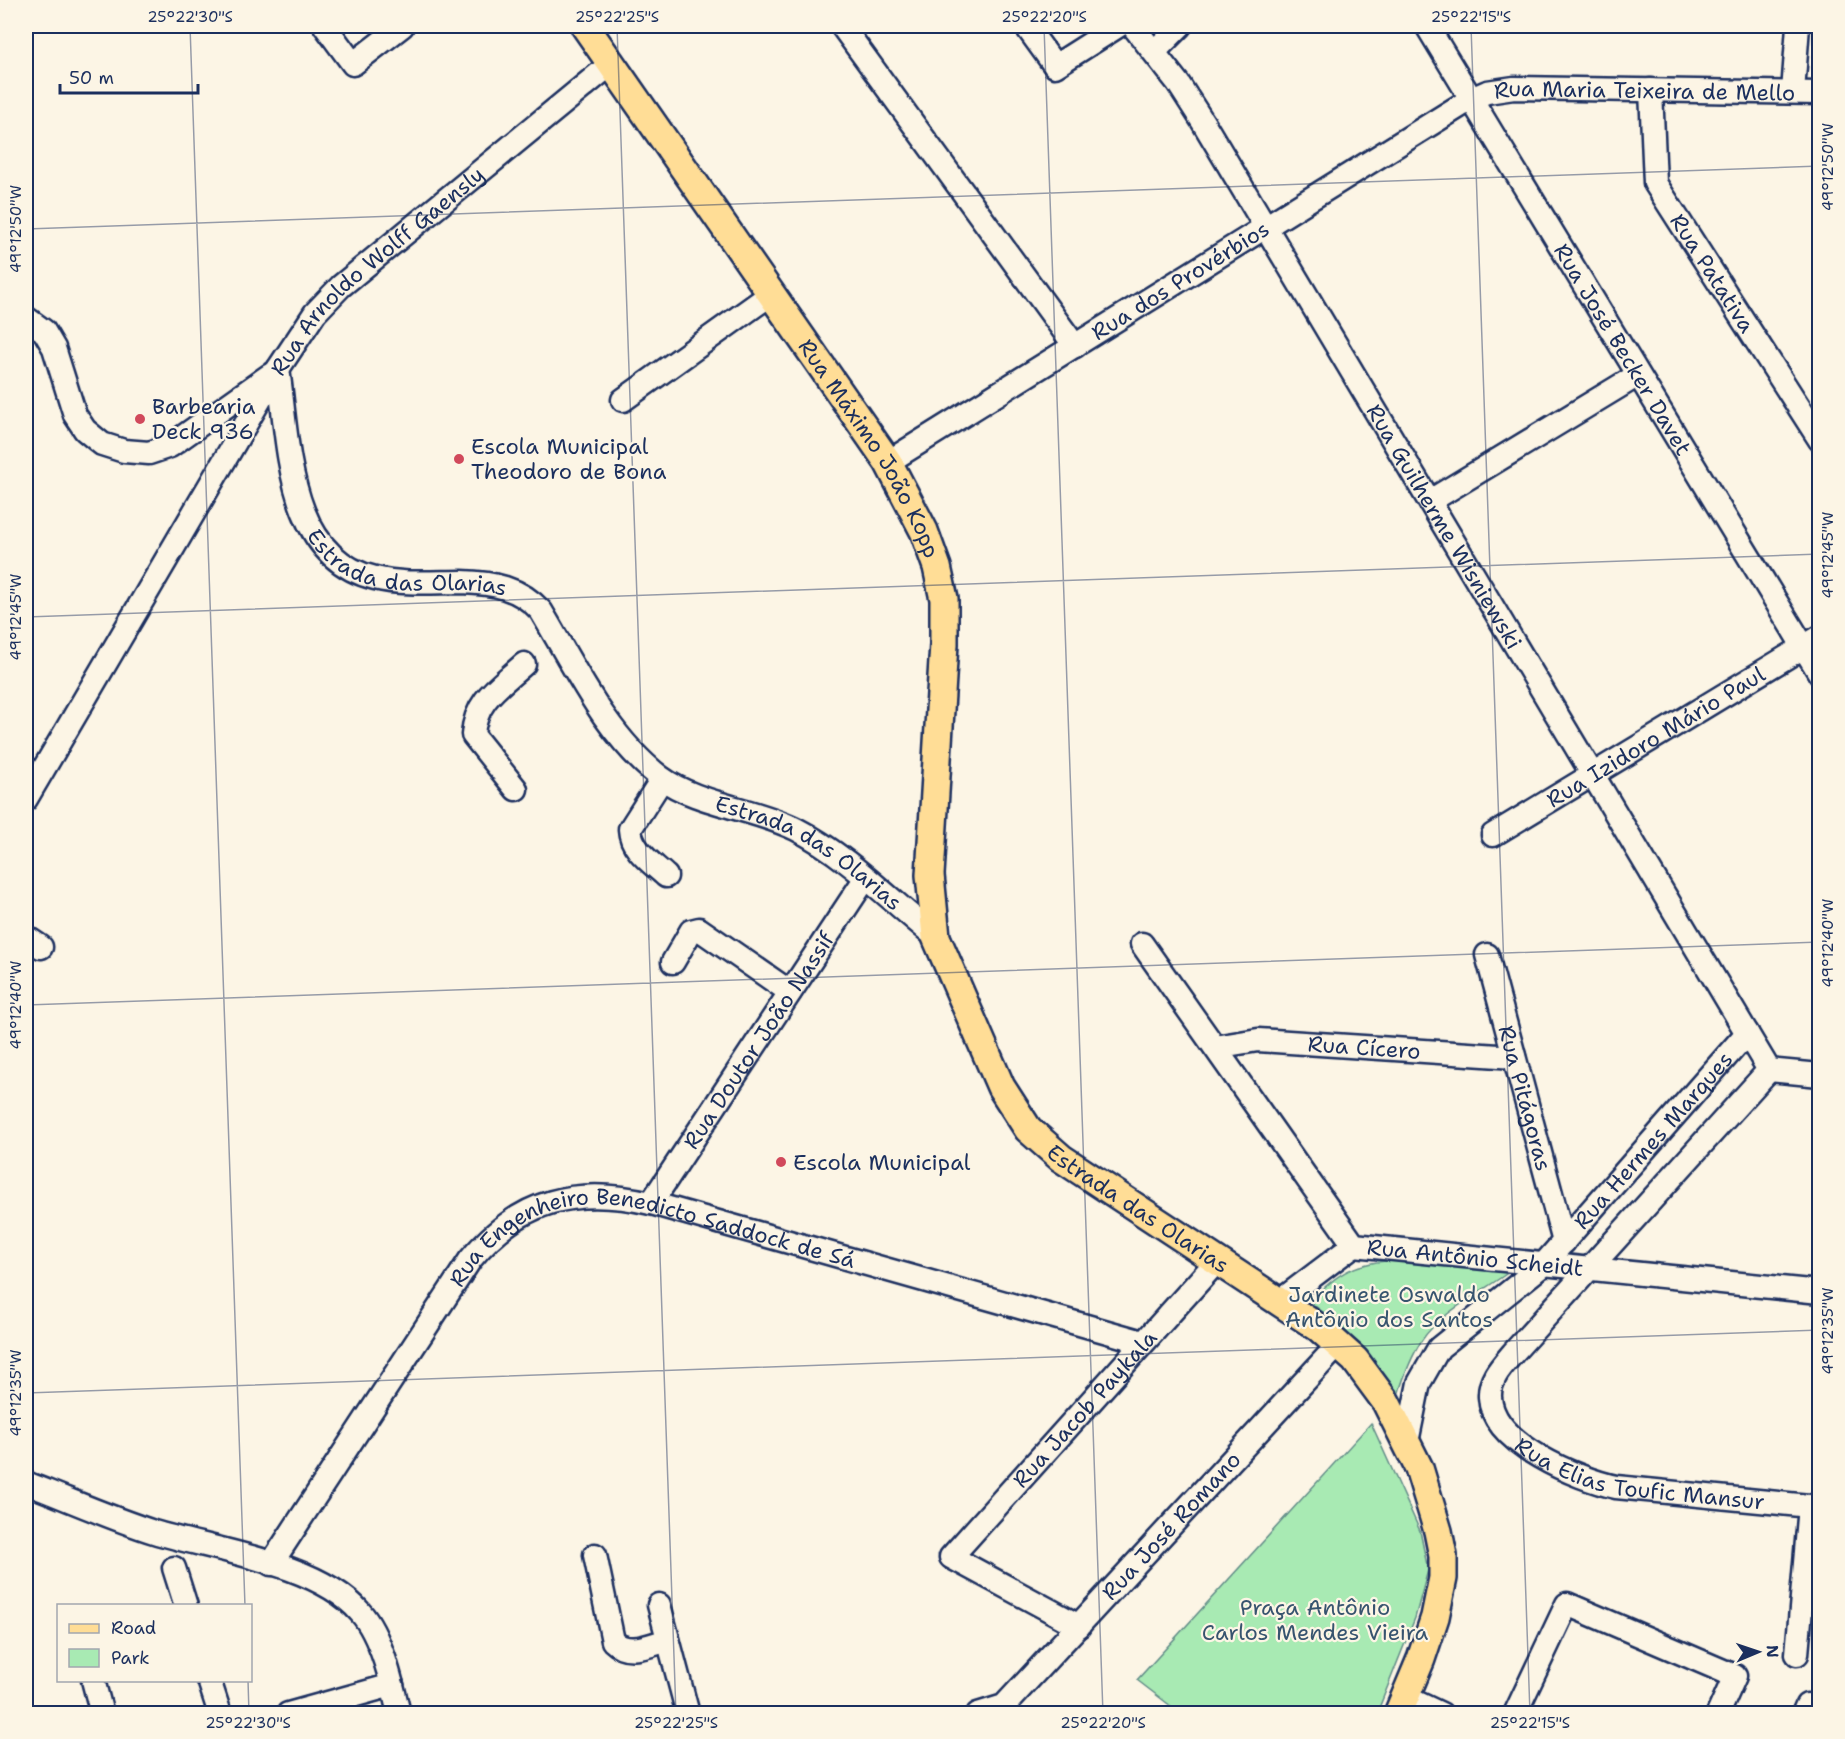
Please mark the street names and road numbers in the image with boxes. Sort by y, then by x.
street label: Rua Maria Teixeira de Mello [1492,73,1795,107]
street label: Rua Arnoldo Wolff Gaensly [263,160,490,381]
street label: Rua Patativa [1664,208,1762,338]
street label: Rua dos Provérbios [1086,214,1274,346]
street label: Rua José Becker Davet [1548,238,1698,461]
street label: Rua Máximo João Kopp [792,333,947,562]
street label: Rua Guilherme Wisniewski [1360,398,1529,654]
street label: Estrada das Olarias [300,523,510,602]
street label: Rua Izidoro Mário Paul [1541,659,1771,814]
street label: Estrada das Olarias [712,788,908,917]
street label: Rua Doutor João Nassif [676,925,841,1154]
street label: Rua Pitágoras [1492,1022,1559,1174]
street label: Rua Cícero [1307,1029,1422,1065]
street label: Rua Hermes Marques [1567,1045,1739,1235]
street label: Estrada das Olarias [1041,1138,1235,1279]
street label: Rua Antônio Scheidt [1366,1232,1585,1283]
street label: Rua Engenheiro Benedicto Saddock de Sá [435,1249,879,1307]
street label: Rua Jacob Paykala [1006,1323,1163,1494]
street label: Rua Elias Toufic Mansur [1509,1430,1766,1516]
street label: Rua José Romano [1095,1445,1247,1606]

